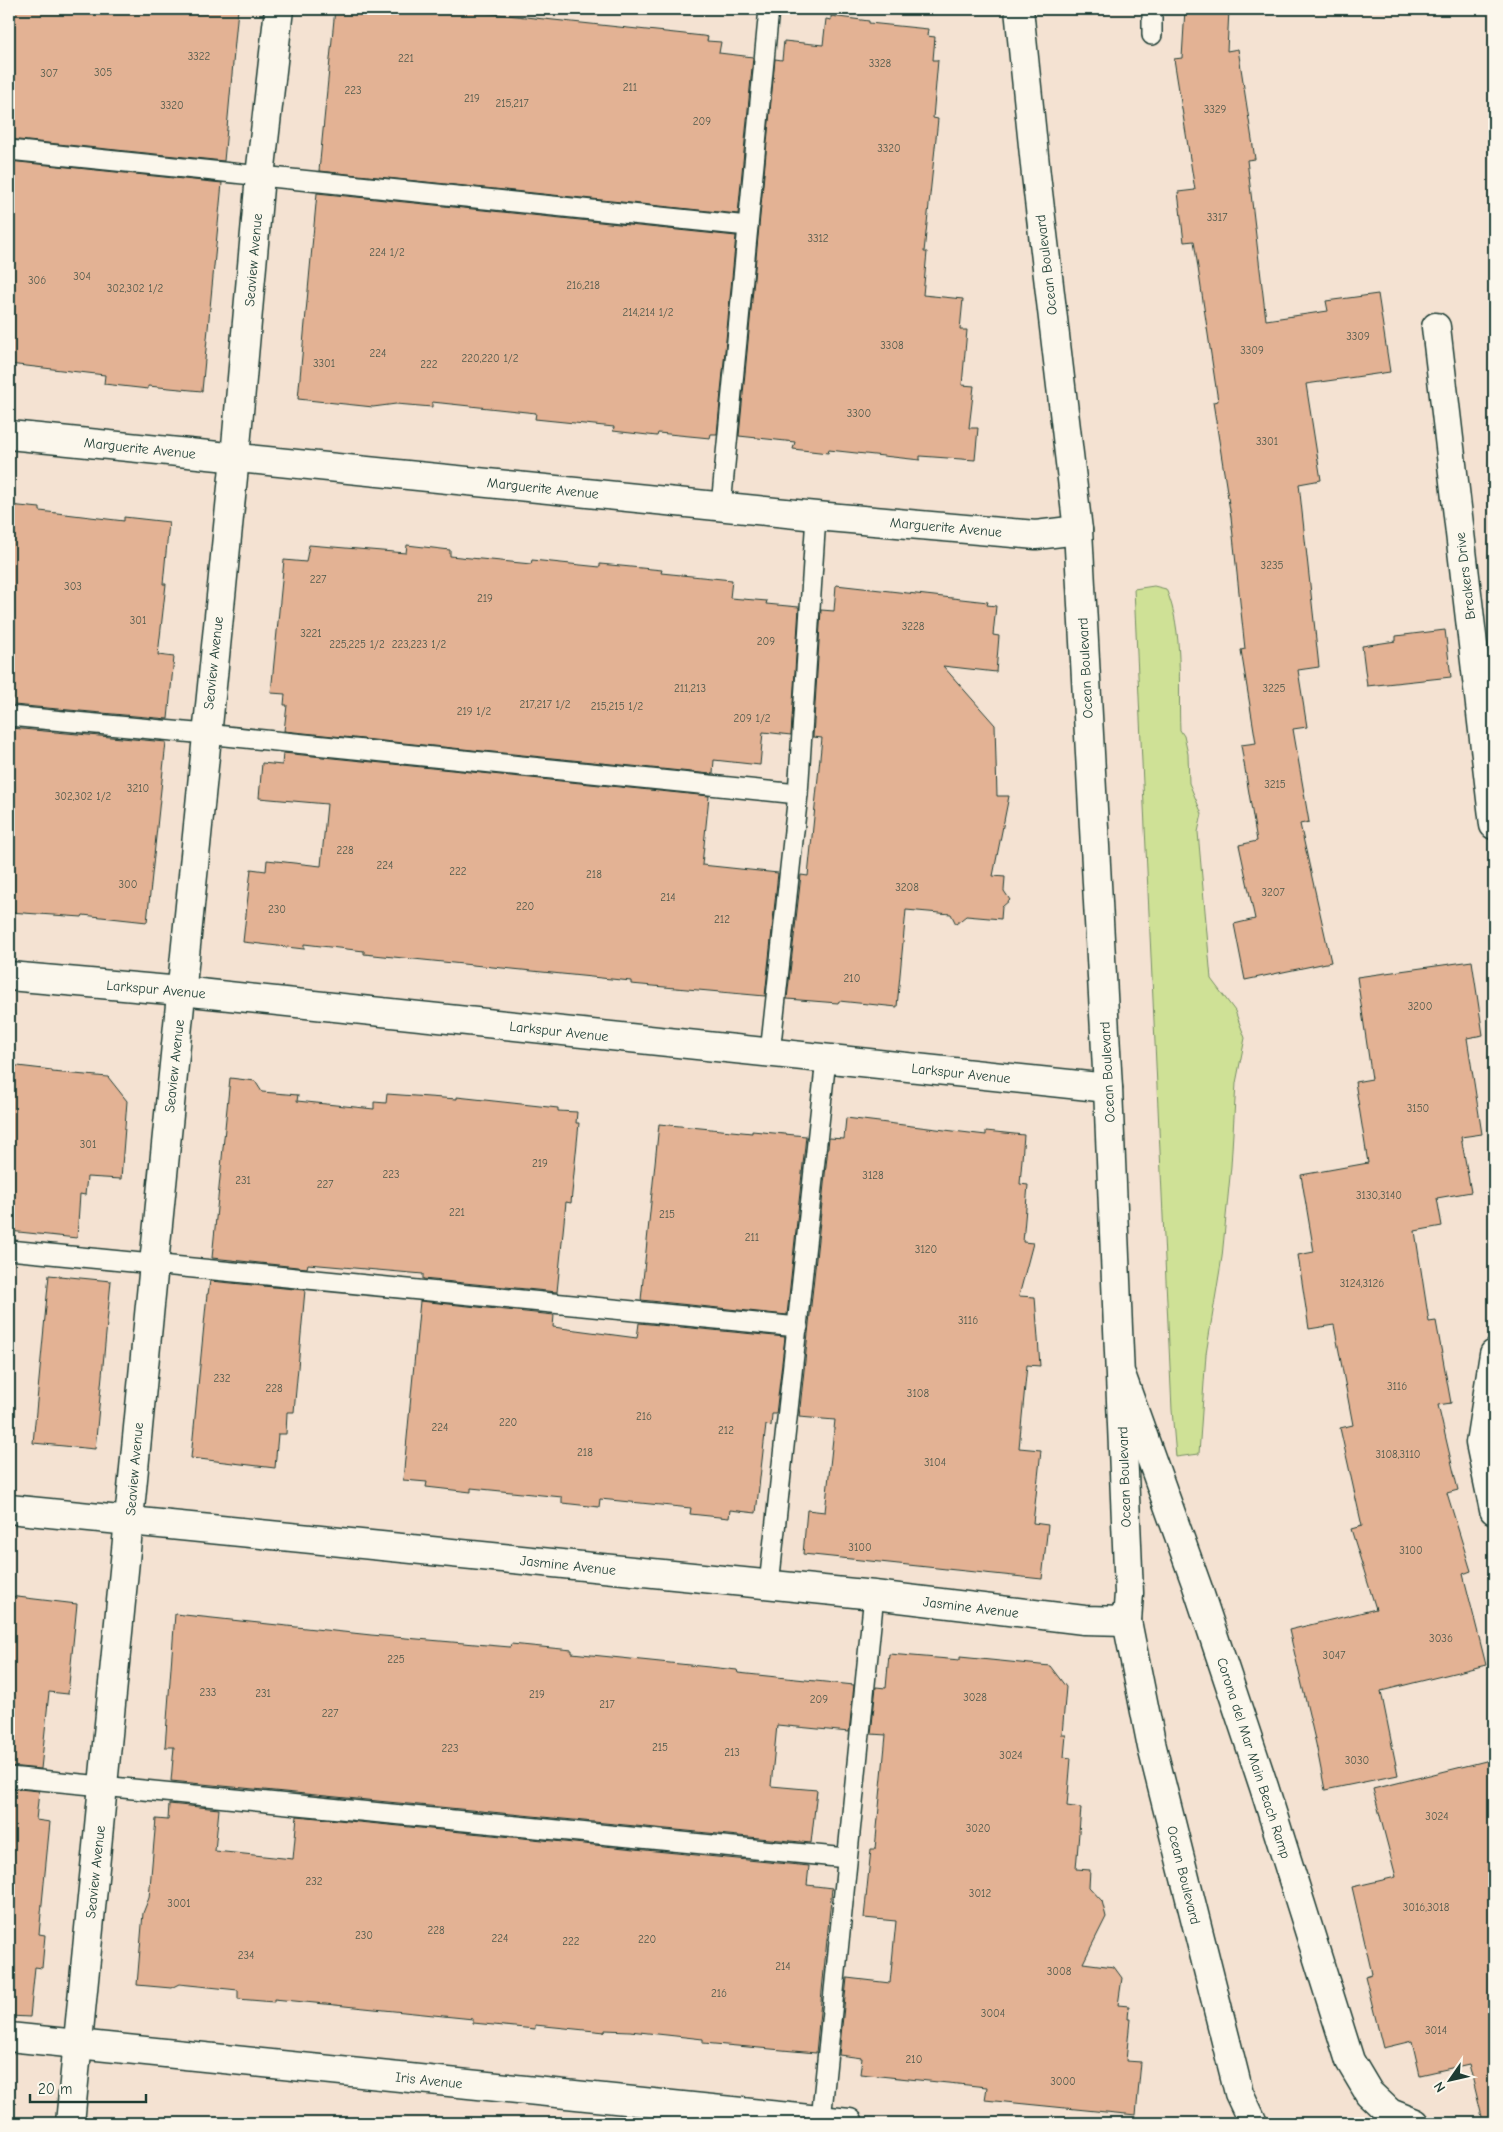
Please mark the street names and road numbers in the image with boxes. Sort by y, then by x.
street label: Seaview Avenue [241,213,266,307]
street label: Ocean Boulevard [1032,214,1061,316]
street label: Marguerite Avenue [83,434,197,463]
street label: Marguerite Avenue [486,474,600,503]
street label: Marguerite Avenue [889,514,1003,541]
street label: Breakers Drive [1452,531,1479,621]
street label: Seaview Avenue [200,616,227,711]
street label: Ocean Boulevard [1074,617,1097,719]
street label: Larkspur Avenue [106,977,206,1002]
street label: Larkspur Avenue [509,1018,609,1045]
street label: Seaview Avenue [161,1019,188,1114]
street label: Ocean Boulevard [1096,1021,1119,1123]
street label: Larkspur Avenue [911,1060,1011,1087]
street label: Seaview Avenue [122,1422,147,1516]
street label: Ocean Boulevard [1114,1426,1135,1528]
street label: Jasmine Avenue [519,1552,617,1579]
street label: Jasmine Avenue [922,1593,1020,1622]
street label: Corona del Mar Main Beach Ramp [1213,1655,1294,1861]
street label: Ocean Boulevard [1163,1824,1204,1926]
street label: Seaview Avenue [82,1825,109,1920]
street label: Iris Avenue [395,2069,463,2092]

